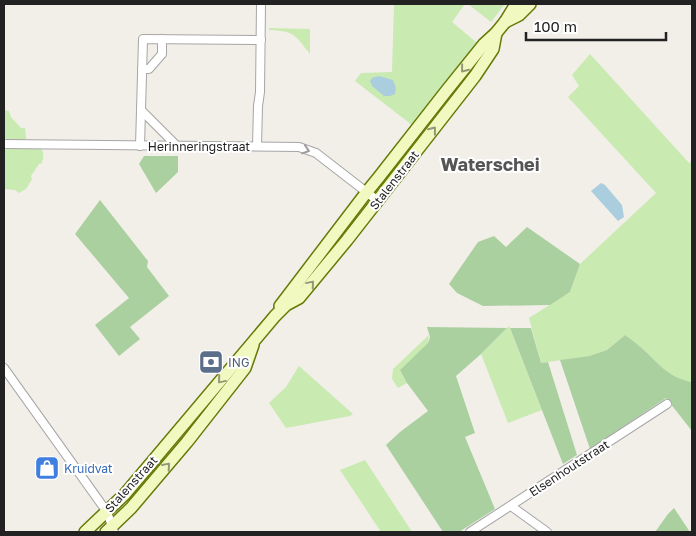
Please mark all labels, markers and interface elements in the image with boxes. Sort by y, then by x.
scale bar [526,10,666,42]
text: 100 m [534,17,577,35]
one-way arrow [461,63,470,72]
one-way arrow [427,127,435,136]
street label: Herinneringstraat [148,139,250,154]
one-way arrow [301,144,309,154]
street label: Stalenstraat [366,147,422,213]
district label: Waterschei [440,153,540,175]
one-way arrow [305,281,313,290]
bank icon: ING [198,349,224,375]
place label: ING [228,355,249,370]
one-way arrow [217,374,226,383]
street label: Elsenhoutstraat [526,436,612,499]
street label: Stalenstraat [102,452,160,515]
shop icon: Kruidvat [34,455,60,481]
place label: Kruidvat [64,461,113,476]
one-way arrow [161,462,170,471]

